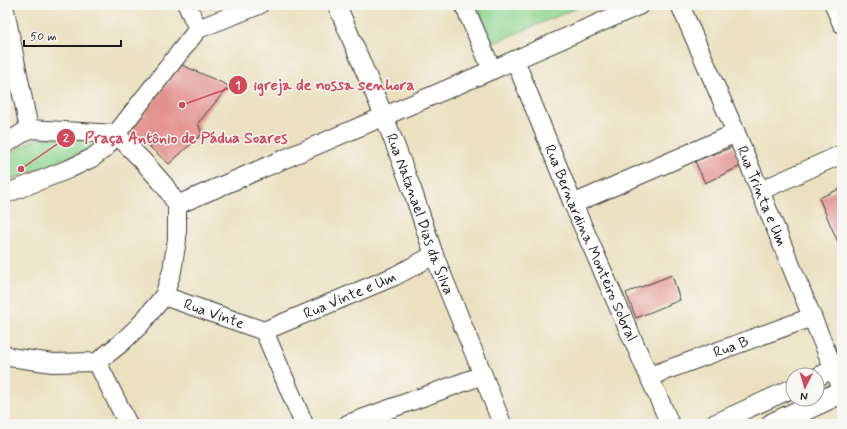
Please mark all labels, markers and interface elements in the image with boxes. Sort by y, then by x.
scale bar [24,22,121,48]
text: 50 m [30,29,57,45]
callout: igreja de nossa senhora [228,71,420,99]
text: igreja de nossa senhora [253,75,415,97]
text: 1 [235,78,241,94]
callout: Praça Antônio de Pádua Soares [56,124,296,152]
text: Praça Antônio de Pádua Soares [84,128,288,149]
text: 2 [63,131,69,147]
street label: Rua Natanael Dias da Silva [381,131,458,298]
street label: Rua Bernardina Monteiro Sobral [539,142,641,345]
street label: Rua Trinta e Um [732,143,791,250]
street label: Rua Vinte e Um [301,268,400,324]
street label: Rua Vinte [181,295,247,334]
street label: Rua B [711,332,752,363]
north arrow [785,367,825,407]
text: N [800,389,808,403]

